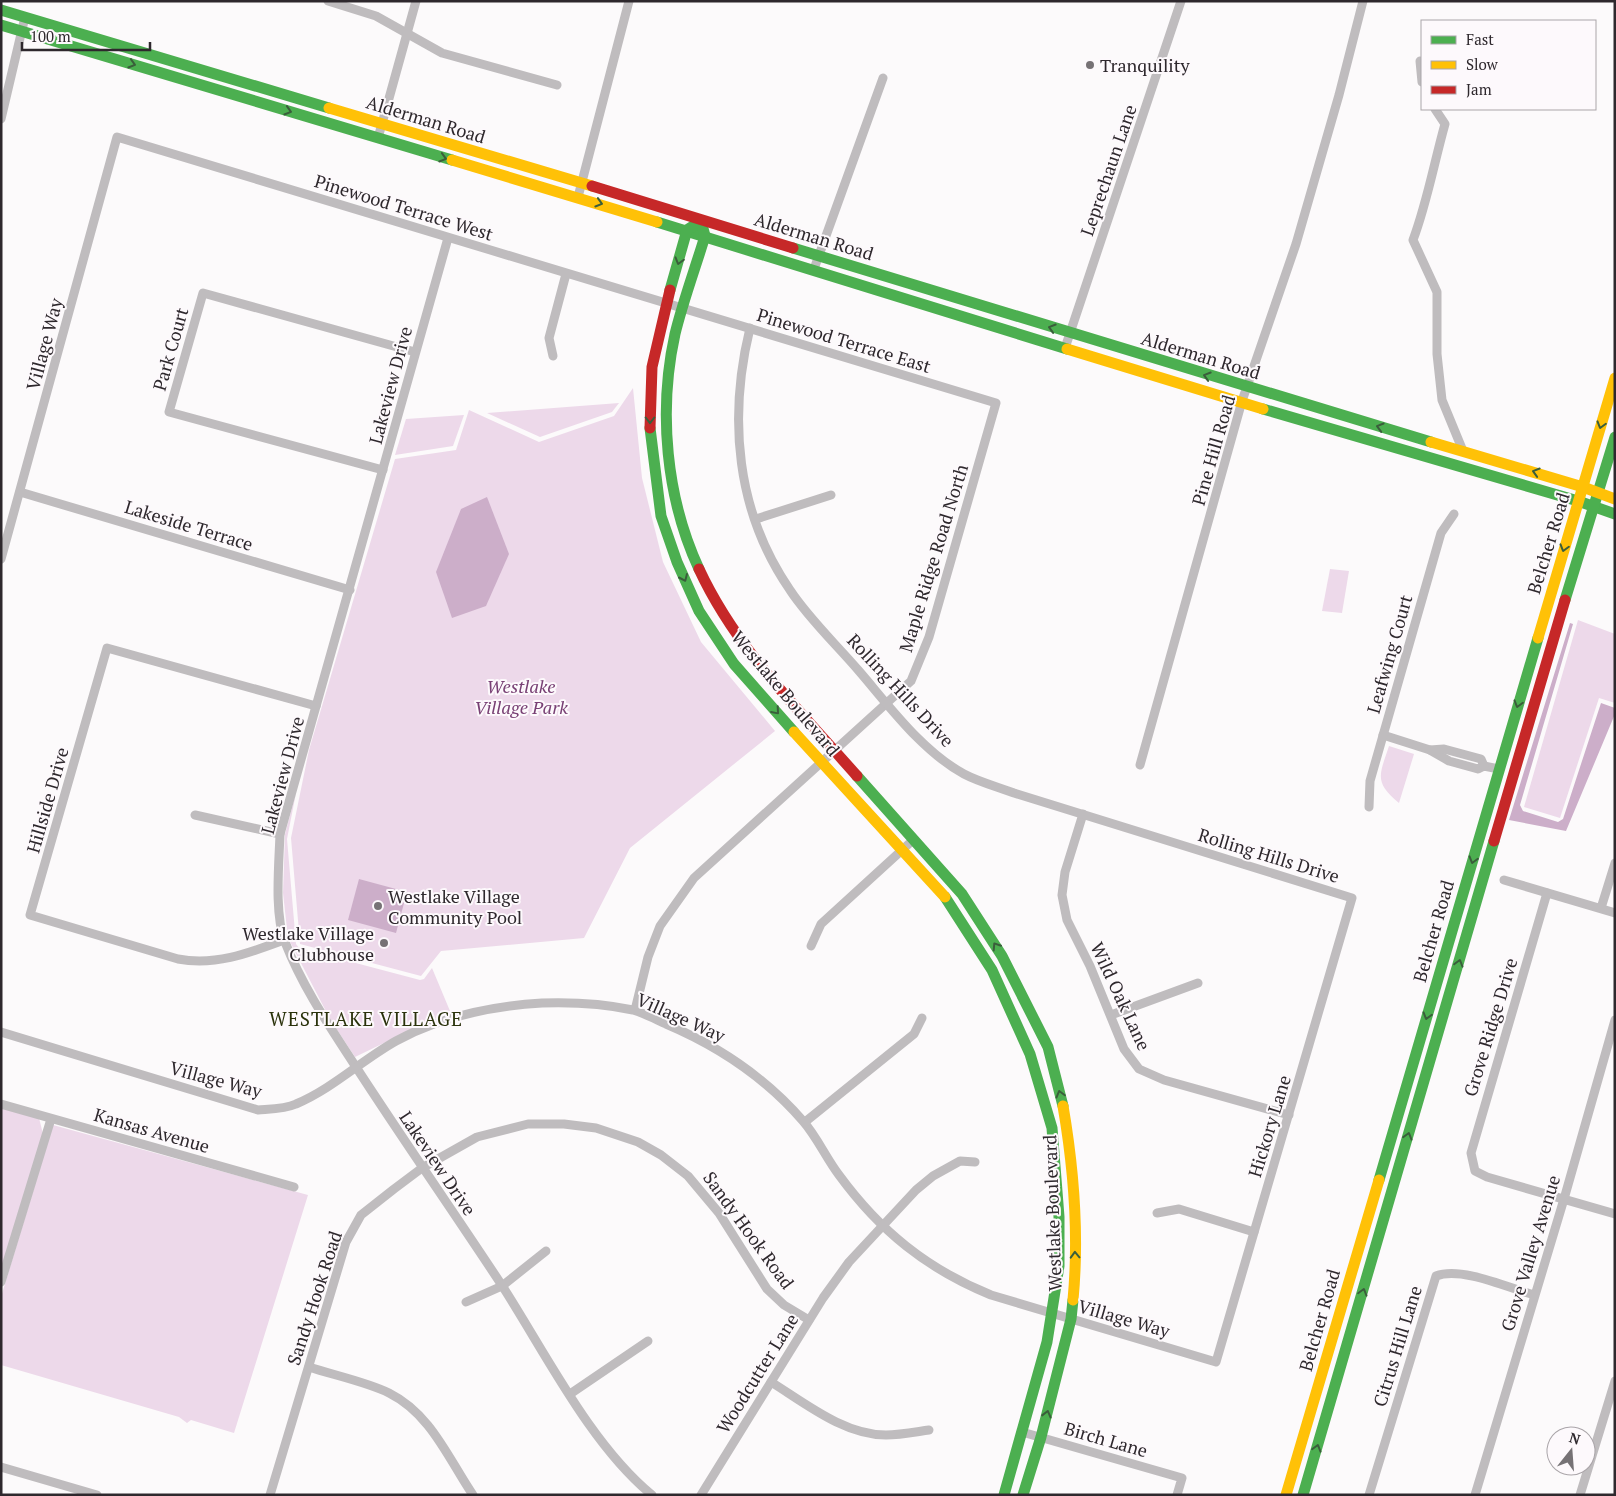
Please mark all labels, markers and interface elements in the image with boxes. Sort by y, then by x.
scale bar [22,20,150,52]
legend [1421,20,1596,110]
text: 100 m [30,26,71,46]
text: Fast [1466,29,1494,49]
place label: Tranquility [1100,53,1190,77]
text: Slow [1466,54,1499,74]
one-way arrow [127,58,136,68]
marker: Tranquility [1084,59,1096,71]
text: Jam [1466,79,1492,99]
street label: Alderman Road [363,89,489,149]
street label: Leprechaun Lane [1074,101,1142,239]
one-way arrow [283,105,291,115]
one-way arrow [439,152,447,162]
street label: Pinewood Terrace West [312,168,497,246]
one-way arrow [594,198,603,208]
street label: Alderman Road [751,206,877,266]
one-way arrow [674,256,684,265]
street label: Village Way [20,294,68,393]
street label: Pinewood Terrace East [754,302,934,378]
street label: Park Court [147,304,193,393]
street label: Lakeview Drive [363,324,417,446]
one-way arrow [1048,324,1056,334]
street label: Alderman Road [1138,325,1264,385]
one-way arrow [1203,371,1212,381]
street label: Pine Hill Road [1186,392,1240,508]
one-way arrow [645,416,655,424]
one-way arrow [1597,420,1607,429]
one-way arrow [1376,422,1384,432]
street label: Maple Ridge Road North [893,461,973,655]
one-way arrow [1532,468,1540,478]
street label: Belcher Road [1521,489,1575,597]
street label: Lakeside Terrace [122,494,256,556]
one-way arrow [1560,543,1570,551]
one-way arrow [678,573,689,582]
street label: Leafwing Court [1361,592,1417,716]
street label: Westlake Boulevard [726,625,846,761]
street label: Rolling Hills Drive [842,628,960,752]
park label: Westlake Village Park [474,674,568,719]
one-way arrow [1514,699,1524,707]
one-way arrow [770,705,779,714]
street label: Lakeview Drive [255,714,309,836]
street label: Hillside Drive [20,744,74,856]
street label: Rolling Hills Drive [1196,822,1342,888]
one-way arrow [1468,855,1478,863]
street label: Belcher Road [1407,877,1459,985]
place label: Westlake Village Community Pool [388,884,522,929]
marker: Westlake Village Community Pool [372,900,384,912]
place label: Westlake Village Clubhouse [242,921,374,966]
marker: Westlake Village Clubhouse [378,937,390,949]
street label: Wild Oak Lane [1085,938,1157,1054]
one-way arrow [992,942,1002,951]
street label: Grove Ridge Drive [1457,955,1523,1099]
one-way arrow [1454,960,1464,968]
street label: Village Way [633,987,730,1048]
district label: WESTLAKE VILLAGE [269,1006,463,1031]
one-way arrow [1422,1011,1432,1019]
street label: Village Way [167,1055,266,1103]
street label: Hickory Lane [1242,1072,1296,1180]
one-way arrow [1055,1089,1066,1098]
street label: Kansas Avenue [91,1102,213,1158]
street label: Lakeview Drive [394,1106,482,1220]
one-way arrow [1403,1133,1413,1141]
street label: Westlake Boulevard [1037,1134,1067,1292]
street label: Sandy Hook Road [698,1166,800,1294]
street label: Grove Valley Avenue [1495,1172,1565,1334]
street label: Sandy Hook Road [281,1228,347,1368]
one-way arrow [1070,1251,1080,1258]
street label: Belcher Road [1293,1266,1345,1374]
street label: Citrus Hill Lane [1367,1282,1427,1410]
one-way arrow [1357,1288,1367,1297]
street label: Village Way [1075,1293,1174,1343]
street label: Woodcutter Lane [711,1309,803,1437]
one-way arrow [1041,1410,1052,1419]
street label: Birch Lane [1062,1416,1150,1462]
north arrow [1546,1426,1596,1476]
text: N [1567,1427,1583,1449]
one-way arrow [1311,1444,1321,1453]

